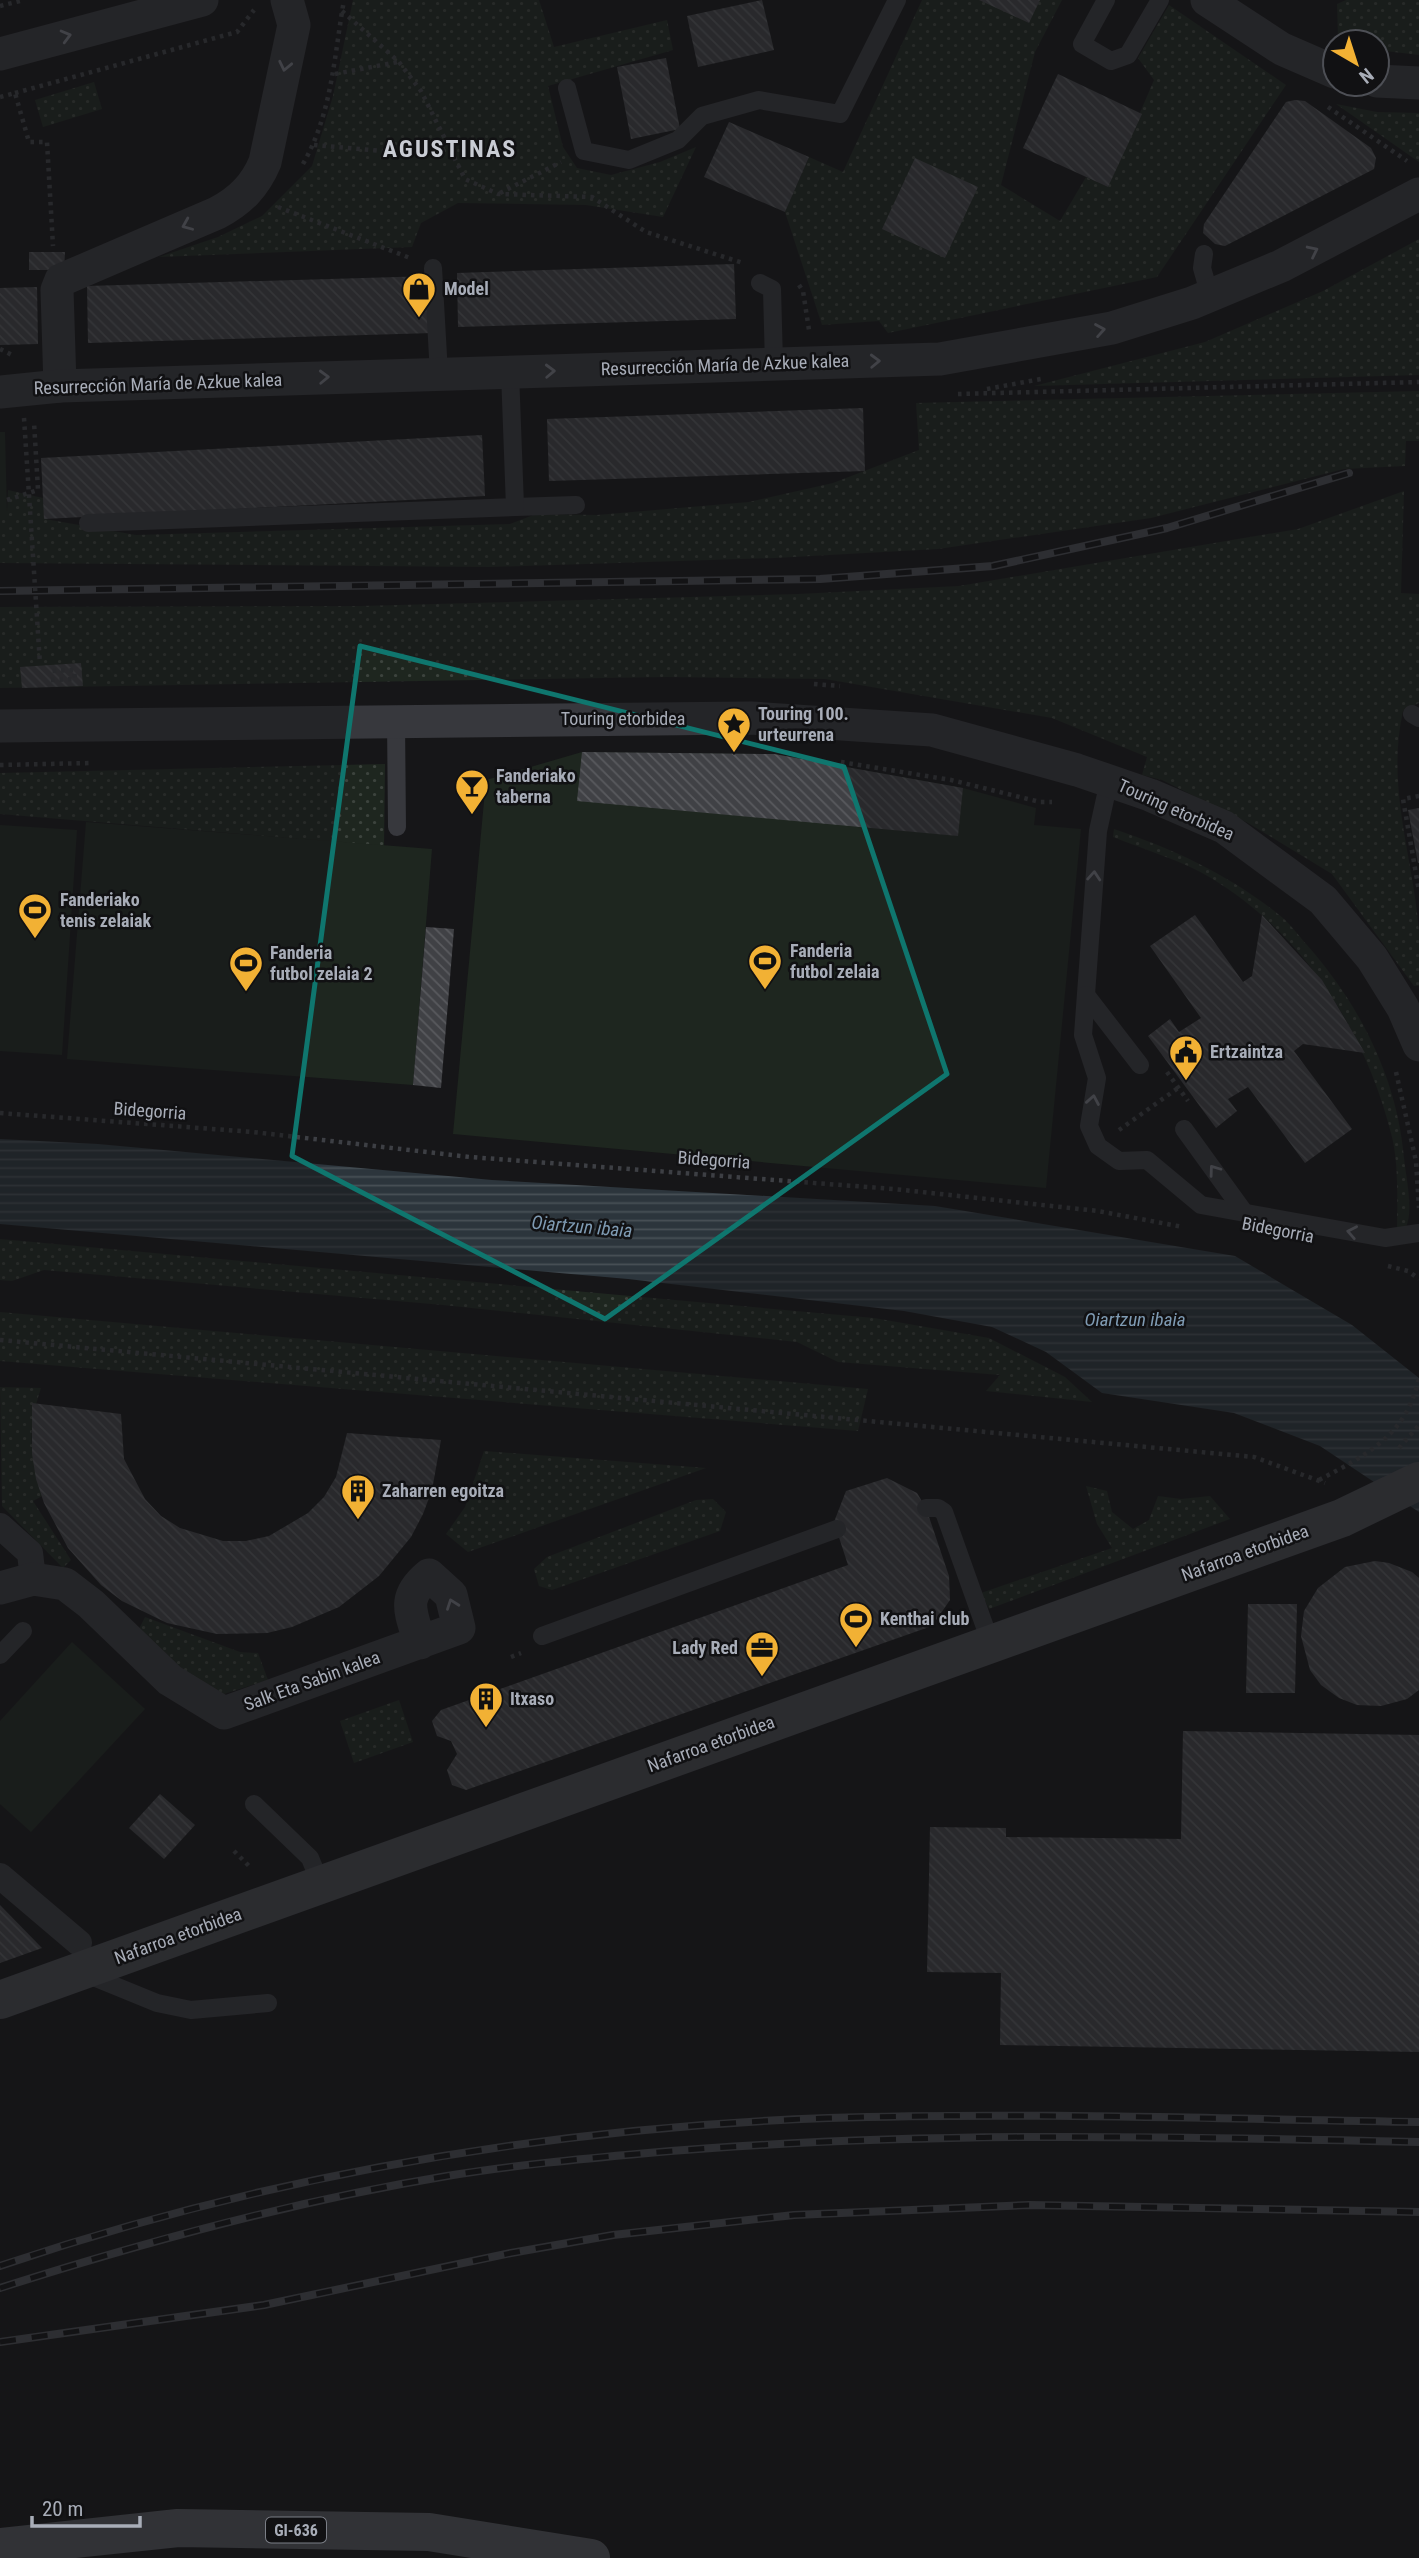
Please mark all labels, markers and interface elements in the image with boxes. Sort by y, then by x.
north arrow [1321,28,1391,98]
one-way arrow [60,30,72,44]
one-way arrow [279,60,294,72]
text: N [1355,63,1378,88]
district label: AGUSTINAS [383,135,517,163]
one-way arrow [182,217,195,231]
one-way arrow [1306,245,1318,259]
shop icon: Model [400,270,438,319]
place label: Model [444,278,489,299]
one-way arrow [1094,323,1106,338]
street label: Resurrección María de Azkue kalea [600,350,850,379]
one-way arrow [870,353,881,368]
one-way arrow [544,363,555,378]
street label: Resurrección María de Azkue kalea [33,369,283,398]
one-way arrow [319,370,330,385]
place label: Touring 100. urteurrena [758,703,849,745]
place icon: Touring 100. urteurrena [715,705,753,754]
street label: Touring etorbidea [561,708,685,729]
place label: Fanderiako taberna [496,765,576,807]
bar icon: Fanderiako taberna [453,767,491,816]
street label: Touring etorbidea [1115,775,1237,844]
one-way arrow [1087,870,1102,881]
place label: Fanderiako tenis zelaiak [60,889,151,931]
sports icon: Fanderiako tenis zelaiak [16,891,54,940]
place label: Fanderia futbol zelaia [790,940,879,982]
place label: Fanderia futbol zelaia 2 [270,942,373,984]
sports icon: Fanderia futbol zelaia [746,942,784,991]
sports icon: Fanderia futbol zelaia 2 [227,944,265,993]
public building icon: Ertzaintza [1167,1033,1205,1082]
place label: Ertzaintza [1210,1041,1283,1062]
one-way arrow [1085,1094,1100,1106]
street label: Bidegorria [113,1097,187,1124]
street label: Bidegorria [677,1146,751,1173]
one-way arrow [1210,1165,1222,1178]
water label: Oiartzun ibaia [531,1211,633,1242]
street label: Bidegorria [1240,1212,1316,1247]
one-way arrow [1346,1225,1358,1240]
water label: Oiartzun ibaia [1084,1308,1186,1331]
building icon: Zaharren egoitza [339,1472,377,1521]
place label: Zaharren egoitza [382,1480,504,1501]
street label: Nafarroa etorbidea [1178,1520,1311,1585]
one-way arrow [446,1598,460,1610]
sports icon: Kenthai club [837,1600,875,1649]
place label: Kenthai club [880,1608,969,1629]
office icon: Lady Red [743,1629,781,1678]
place label: Lady Red [672,1637,738,1658]
street label: Salk Eta Sabin kalea [241,1646,383,1715]
building icon: Itxaso [467,1680,505,1729]
place label: Itxaso [510,1688,554,1709]
street label: Nafarroa etorbidea [644,1711,777,1776]
street label: Nafarroa etorbidea [111,1903,244,1968]
scale bar [32,2484,140,2528]
text: 20 m [42,2497,83,2521]
road number: GI-636 [266,2518,326,2542]

